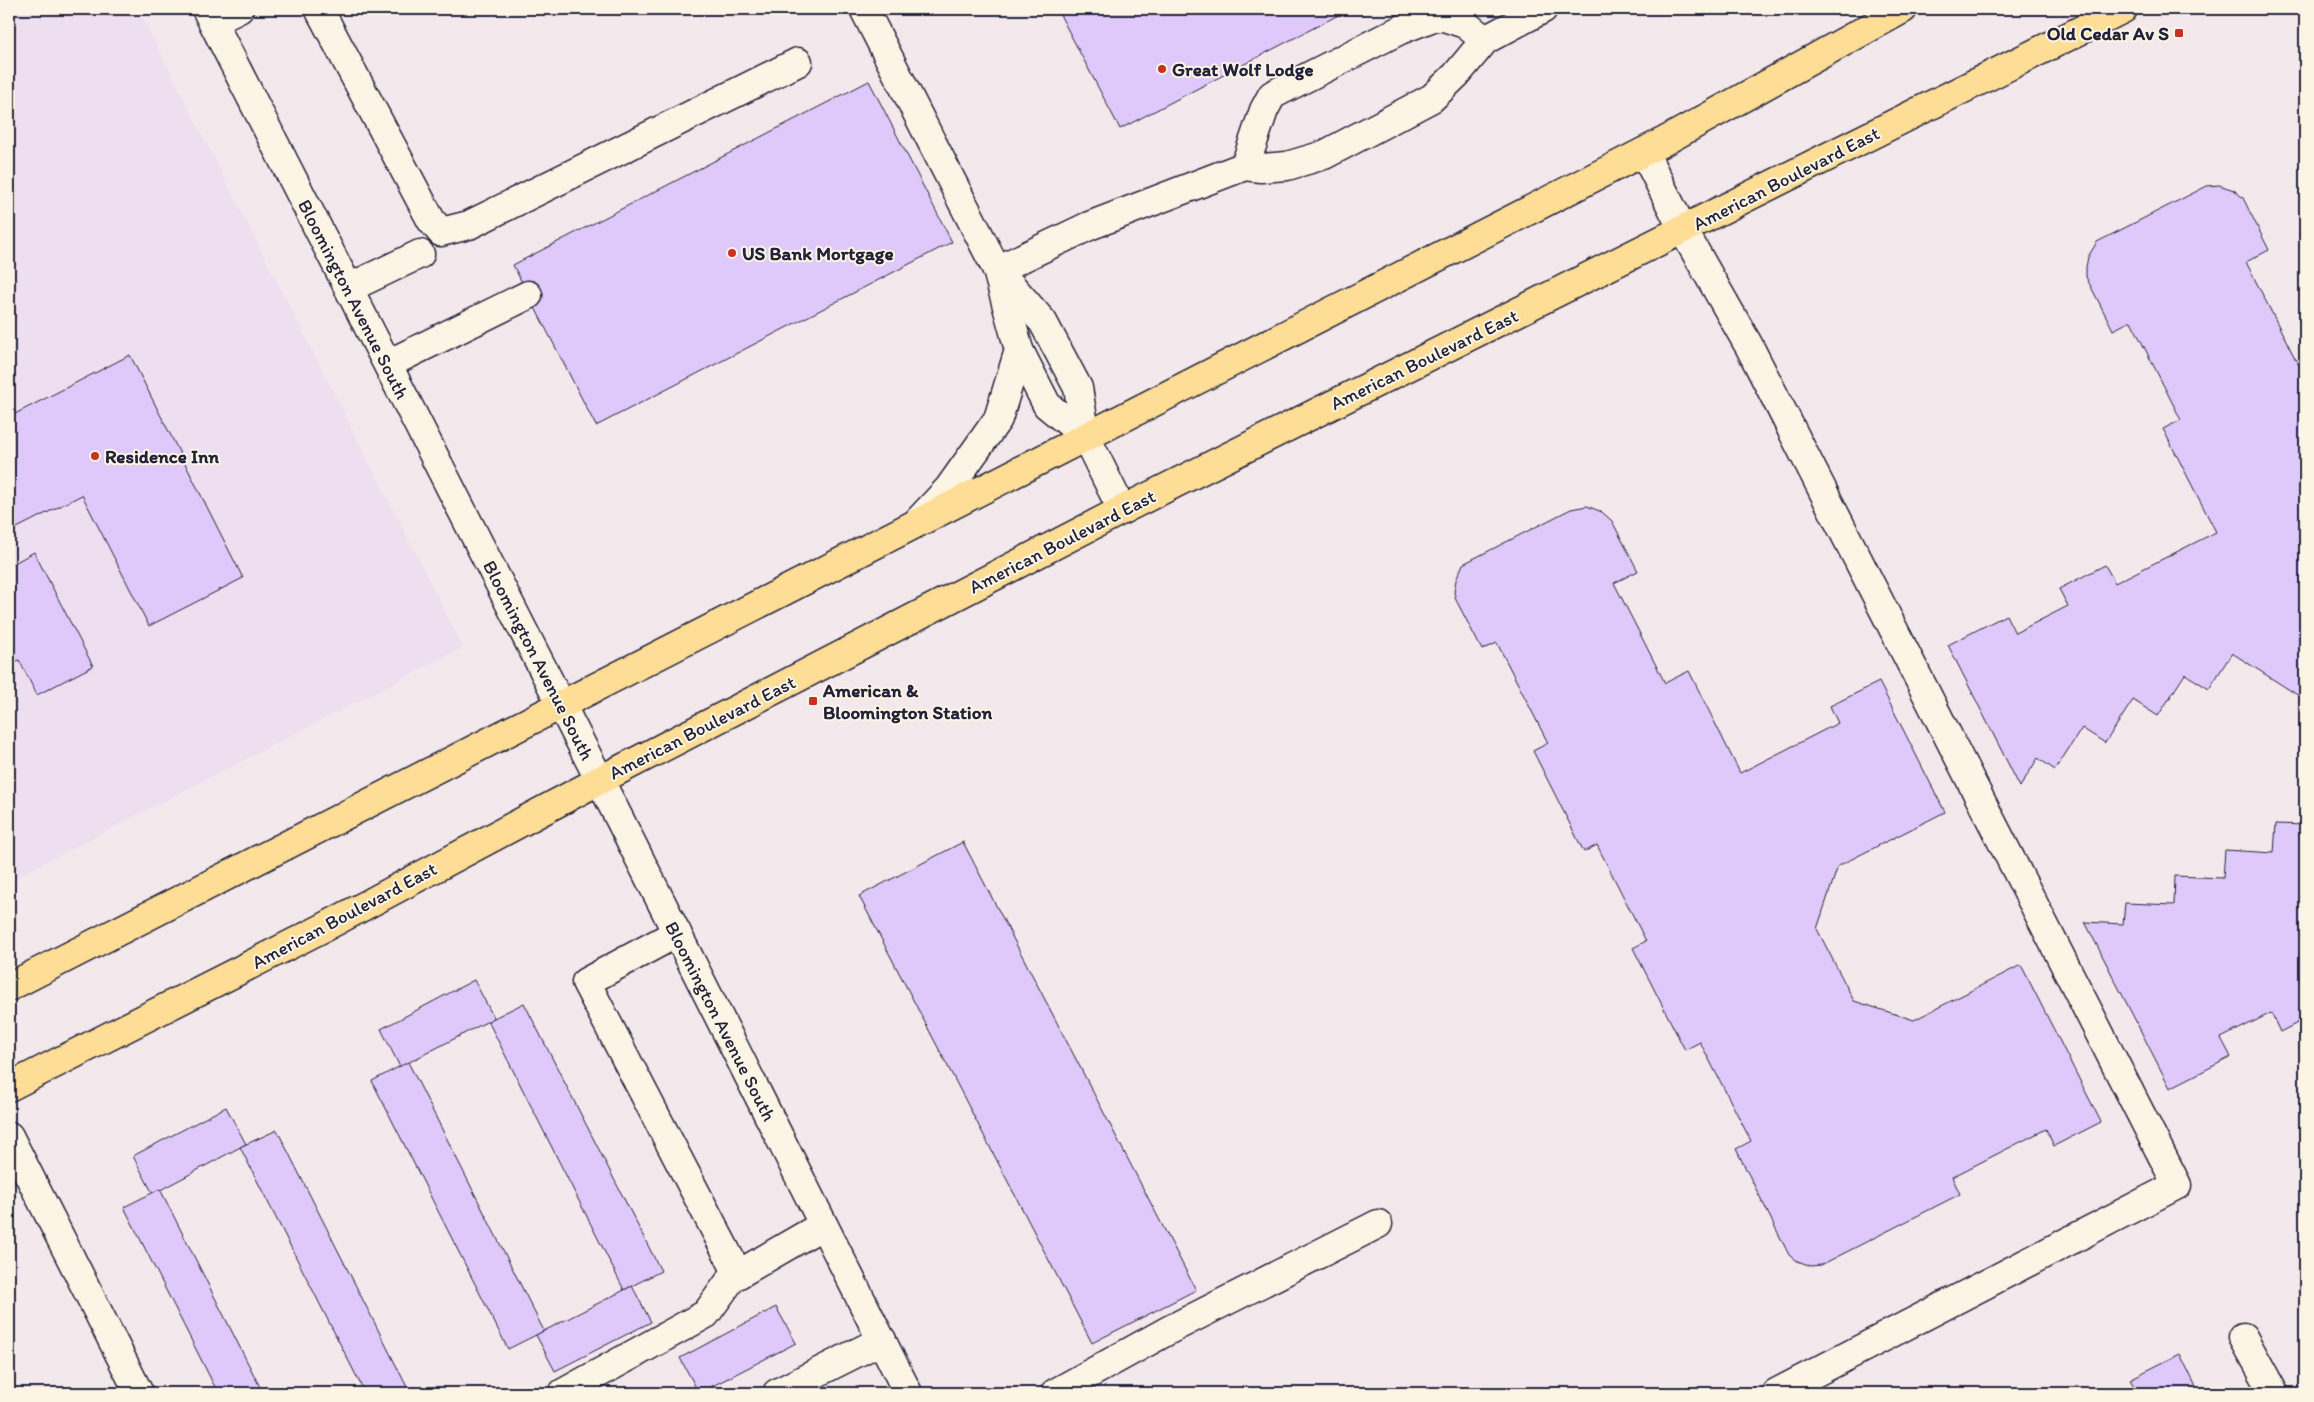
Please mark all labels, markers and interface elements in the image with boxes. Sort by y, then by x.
place label: Old Cedar Av S [2047,22,2169,45]
marker: Old Cedar Av S [2173,27,2185,39]
place label: Great Wolf Lodge [1172,58,1313,81]
marker: Great Wolf Lodge [1156,63,1168,75]
street label: American Boulevard East [1689,121,1883,235]
street label: Bloomington Avenue South [293,196,414,403]
place label: US Bank Mortgage [742,242,894,265]
marker: US Bank Mortgage [726,247,738,259]
street label: American Boulevard East [1327,304,1522,415]
place label: Residence Inn [105,445,219,468]
marker: Residence Inn [89,450,101,462]
street label: American Boulevard East [965,484,1159,598]
street label: Bloomington Avenue South [478,557,599,764]
street label: American Boulevard East [605,670,799,784]
place label: American & Bloomington Station [822,679,992,724]
marker: American & Bloomington Station [807,695,819,707]
street label: American Boulevard East [248,857,441,974]
street label: Bloomington Avenue South [660,918,781,1125]

